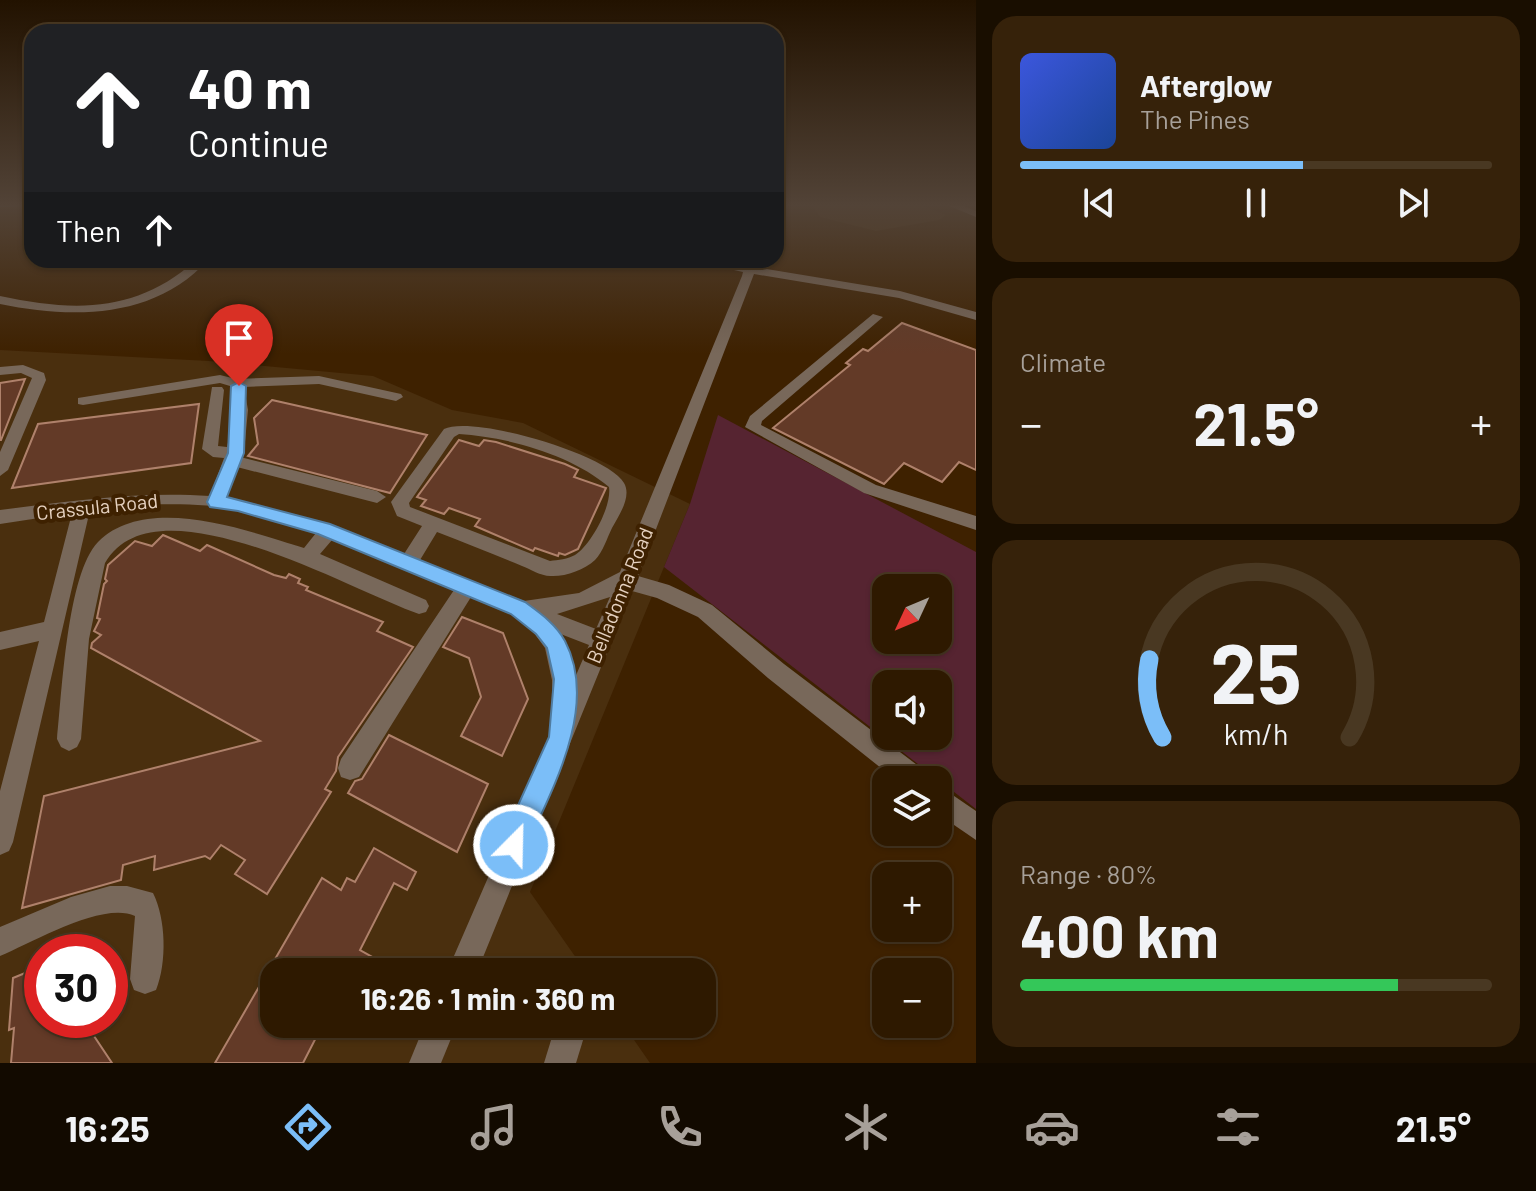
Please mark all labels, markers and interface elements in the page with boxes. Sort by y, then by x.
text: 40 m [188,53,312,120]
icon: ahead [56,56,160,160]
text: Afterglow [1140,67,1273,103]
text: The Pines [1140,103,1250,134]
text: Continue [188,121,329,164]
icon: previous [1077,181,1121,225]
icon: pause [1234,181,1278,225]
icon: next [1391,181,1435,225]
icon: ahead [137,208,181,252]
text: Then [56,212,121,248]
pin [205,304,273,386]
icon: arrive [217,316,261,360]
text: Climate [1020,346,1106,377]
text: 21.5° [1193,386,1319,458]
text: − [1020,396,1042,449]
text: + [1470,396,1492,449]
street label: Crassula Road [35,488,159,524]
street label: Belladonna Road [581,524,657,666]
north arrow [872,574,952,654]
map controls [872,574,952,1038]
text: 25 [1210,621,1302,721]
button: sound [872,670,952,750]
text: km/h [1224,717,1288,752]
button: layers [872,766,952,846]
position arrow [472,803,556,887]
text: Range · 80% [1020,858,1157,889]
button: + [872,862,952,942]
text: 400 km [1020,898,1219,970]
speed limit sign: 30 [24,934,128,1038]
button: − [872,958,952,1038]
text: 16:26 · 1 min · 360 m [361,980,615,1016]
icon: directions [280,1099,336,1155]
icon: music [466,1099,522,1155]
icon: phone [652,1099,708,1155]
icon: climate [838,1099,894,1155]
icon: car [1024,1099,1080,1155]
icon: filters [1210,1099,1266,1155]
text: 16:25 [65,1106,150,1149]
text: 21.5° [1396,1106,1471,1149]

